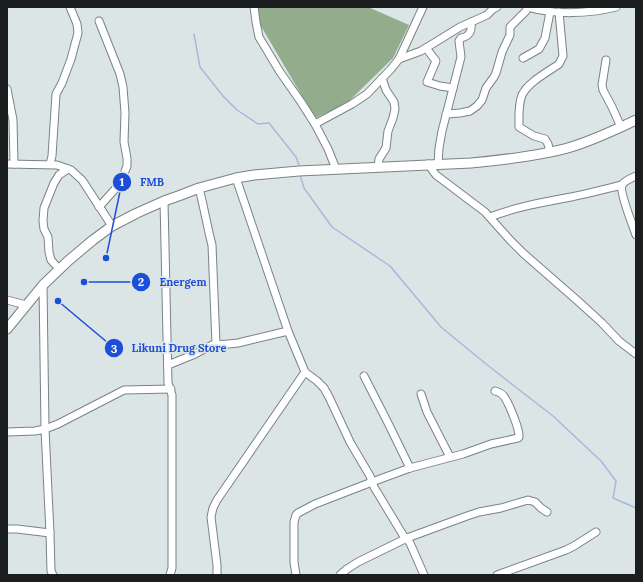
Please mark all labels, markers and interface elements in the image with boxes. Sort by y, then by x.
callout: FMB [112,170,172,193]
text: 1 [120,174,125,189]
text: FMB [140,175,164,189]
callout: Energem [131,270,214,293]
text: 2 [138,274,144,289]
text: Energem [159,275,207,289]
callout: Likuni Drug Store [104,337,235,360]
text: 3 [111,341,118,356]
text: Likuni Drug Store [132,341,227,355]

